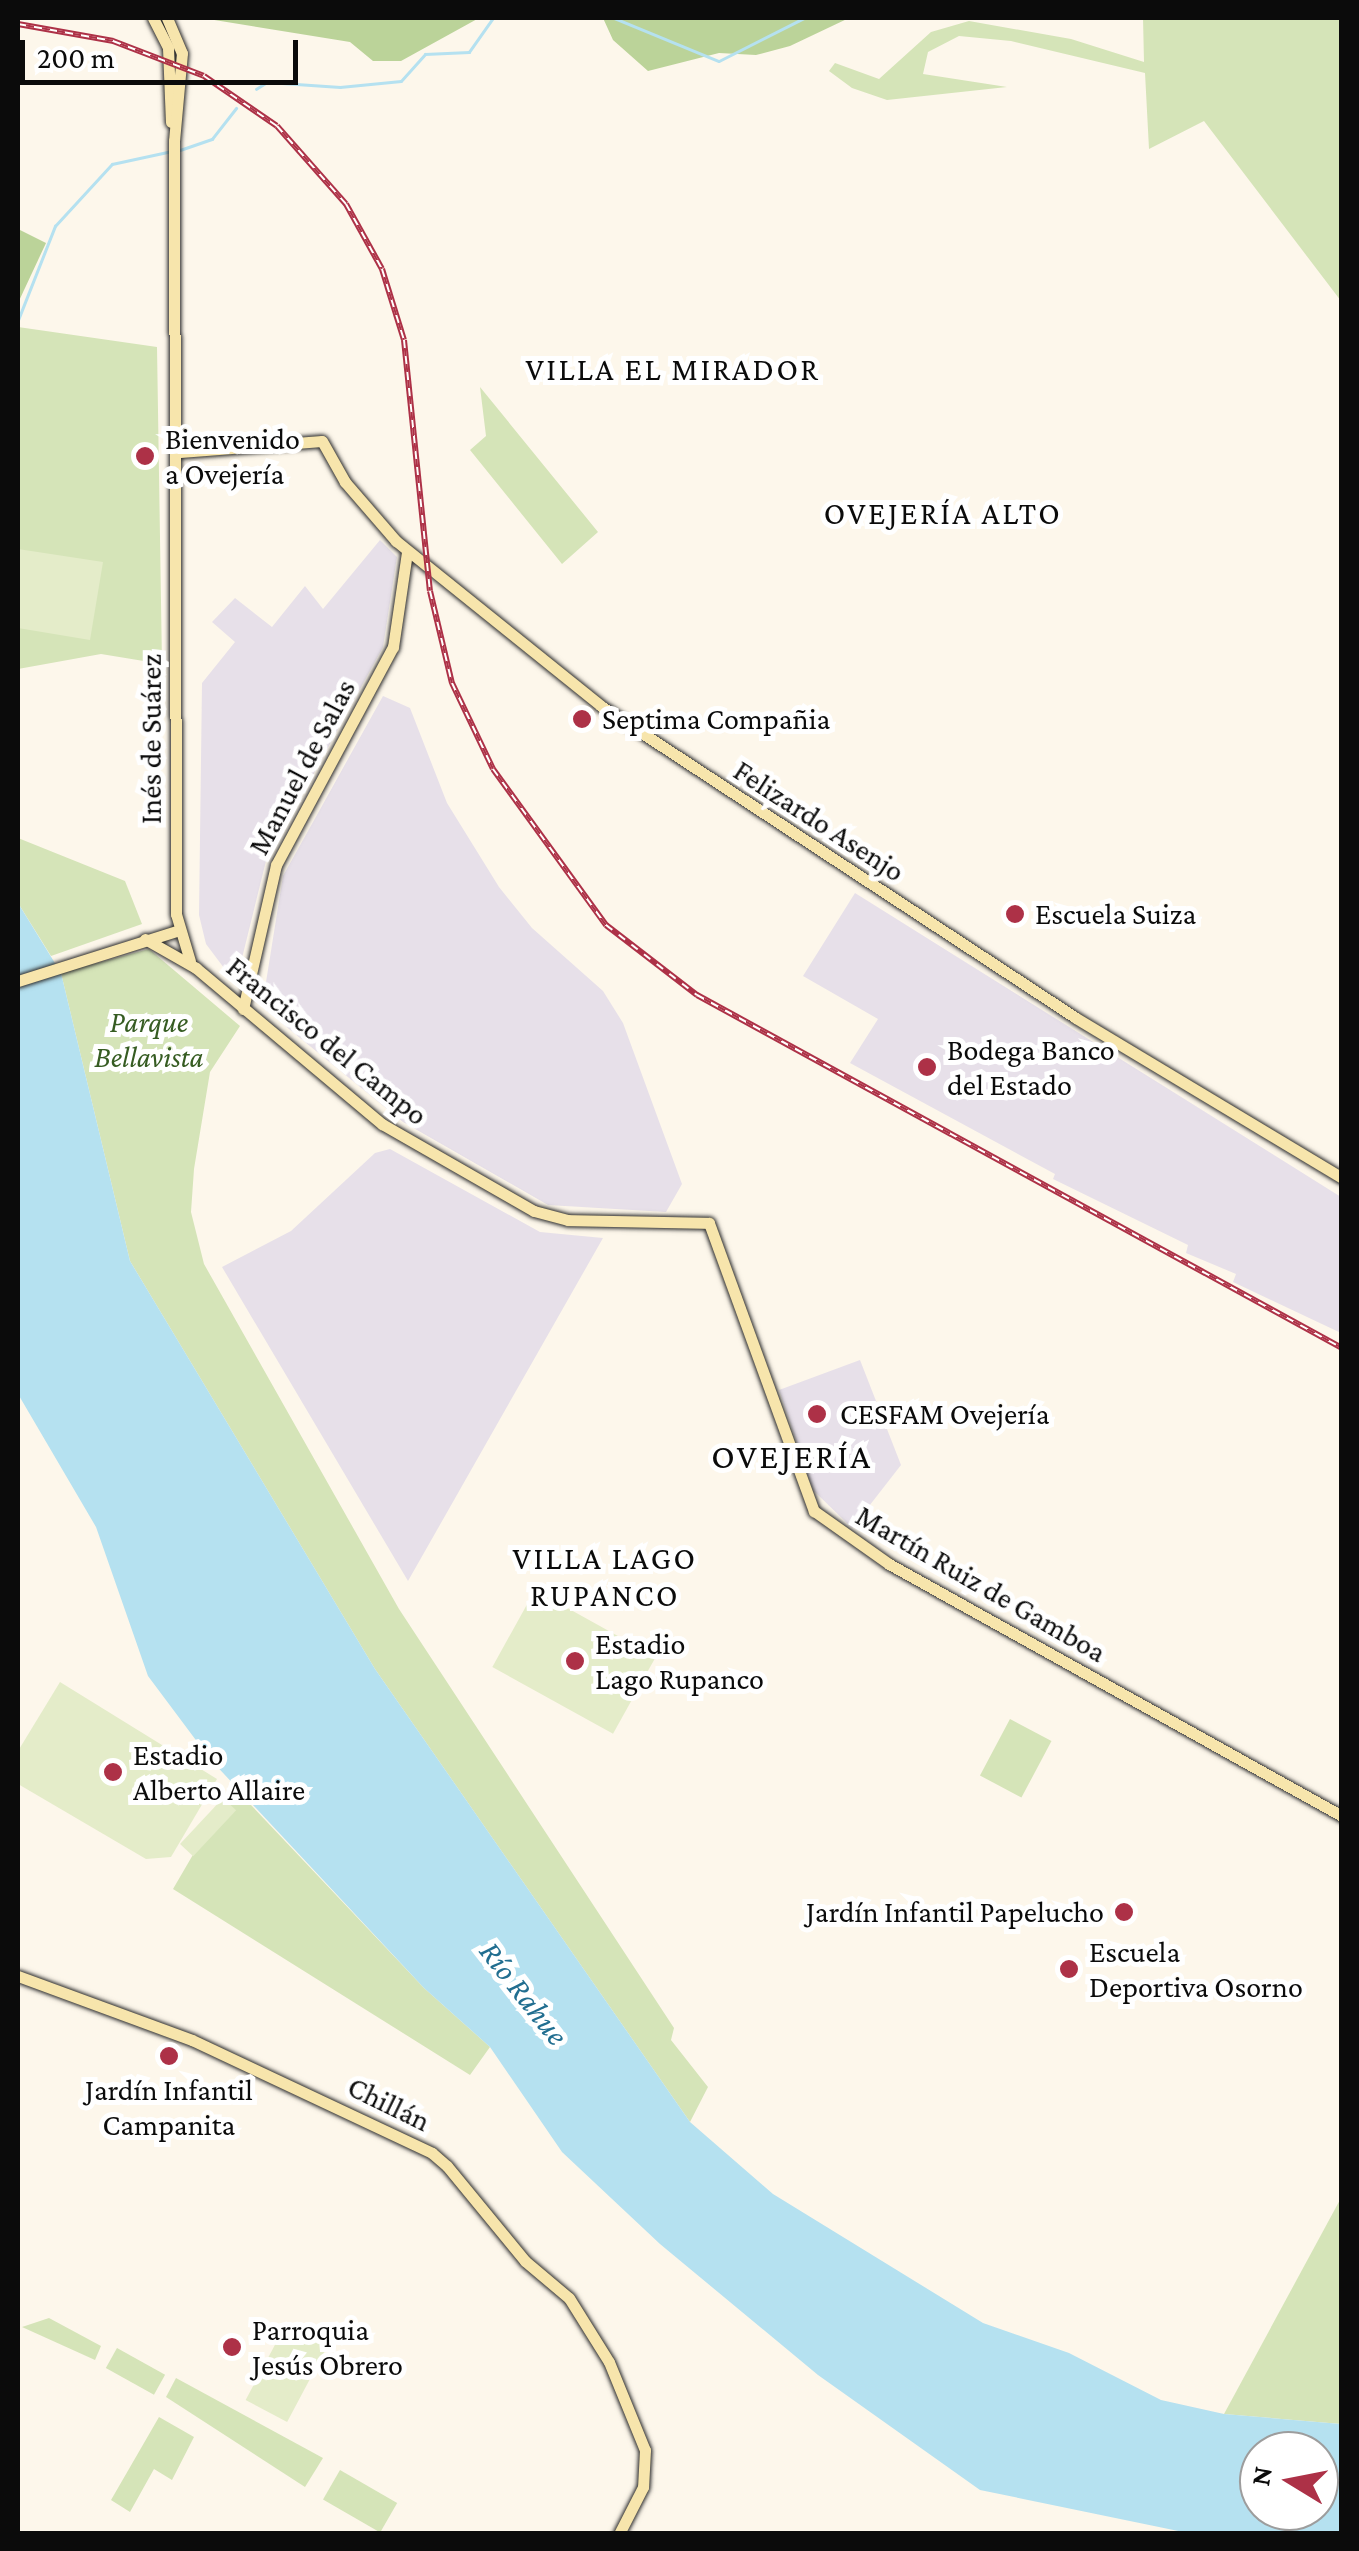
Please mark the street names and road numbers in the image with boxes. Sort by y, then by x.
street label: Inés de Suárez [133,654,169,824]
street label: Manuel de Salas [241,673,363,861]
street label: Felizardo Asenjo [727,752,911,890]
street label: Francisco del Campo [219,949,435,1133]
street label: Martín Ruiz de Gamboa [849,1498,1113,1670]
street label: Chillán [342,2069,436,2139]

